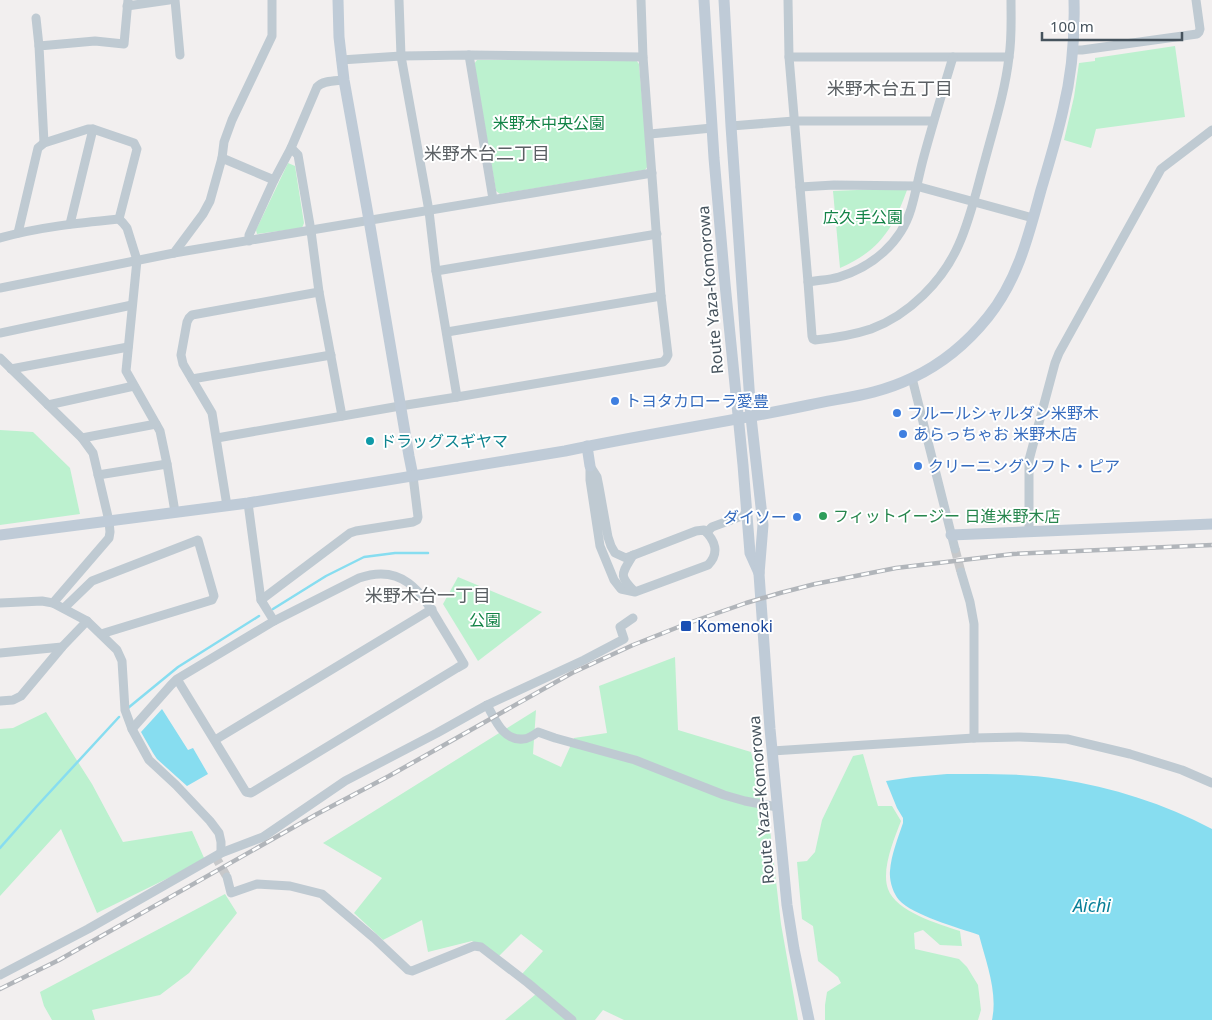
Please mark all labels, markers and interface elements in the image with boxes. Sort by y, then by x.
scale bar [1042,10,1182,42]
text: 100 m [1050,16,1094,36]
district label: 米野木台五丁目 [827,76,953,100]
park label: 米野木中央公園 [493,112,605,134]
district label: 米野木台二丁目 [424,141,550,165]
street label: Route Yaza-Komorowa [692,205,728,375]
park label: 広久手公園 [823,206,903,228]
place label: トヨタカローラ愛豊 [625,390,769,412]
marker: トヨタカローラ愛豊 [609,395,621,407]
place label: フルールシャルダン米野木 [907,402,1099,424]
marker: フルールシャルダン米野木 [891,407,903,419]
place label: あらっちゃお 米野木店 [913,423,1077,445]
marker: あらっちゃお 米野木店 [897,428,909,440]
place label: ドラッグスギヤマ [380,430,508,452]
marker: ドラッグスギヤマ [364,435,376,447]
place label: クリーニングソフト・ピア [928,455,1120,477]
marker: クリーニングソフト・ピア [912,460,924,472]
place label: フィットイージー 日進米野木店 [833,505,1061,527]
place label: ダイソー [723,506,787,528]
marker: フィットイージー 日進米野木店 [817,510,829,522]
marker: ダイソー [791,511,803,523]
district label: 米野木台一丁目 [365,583,491,607]
park label: 公園 [469,609,501,631]
place label: Komenoki [697,615,773,637]
marker: Komenoki [679,619,693,633]
street label: Route Yaza-Komorowa [743,715,779,885]
water label: Aichi [1071,893,1111,917]

